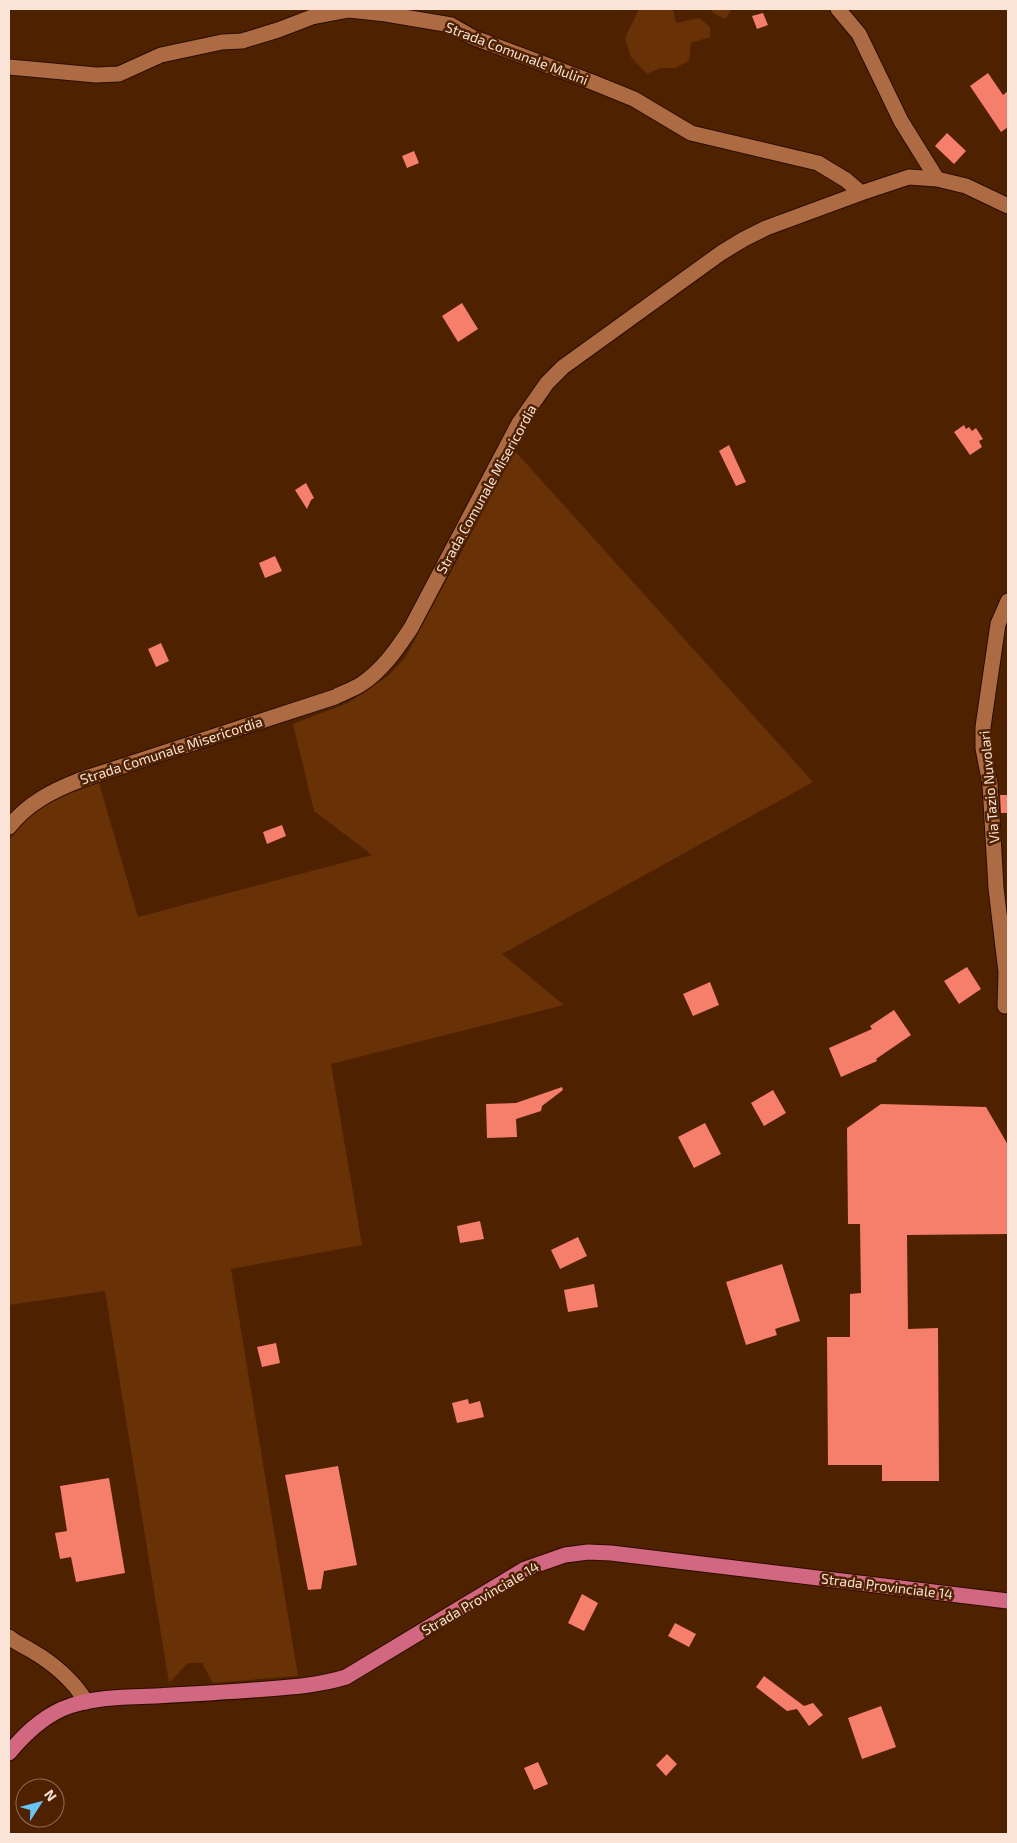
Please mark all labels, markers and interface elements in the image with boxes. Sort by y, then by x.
street label: Strada Comunale Mulini [443,18,591,88]
street label: Strada Comunale Misericordia [432,401,540,577]
street label: Strada Comunale Misericordia [78,712,264,788]
street label: Via Tazio Nuvolari [976,730,1002,844]
street label: Strada Provinciale 14 [418,1557,542,1639]
street label: Strada Provinciale 14 [820,1569,954,1603]
north arrow [15,1778,65,1828]
text: N [41,1786,61,1804]

